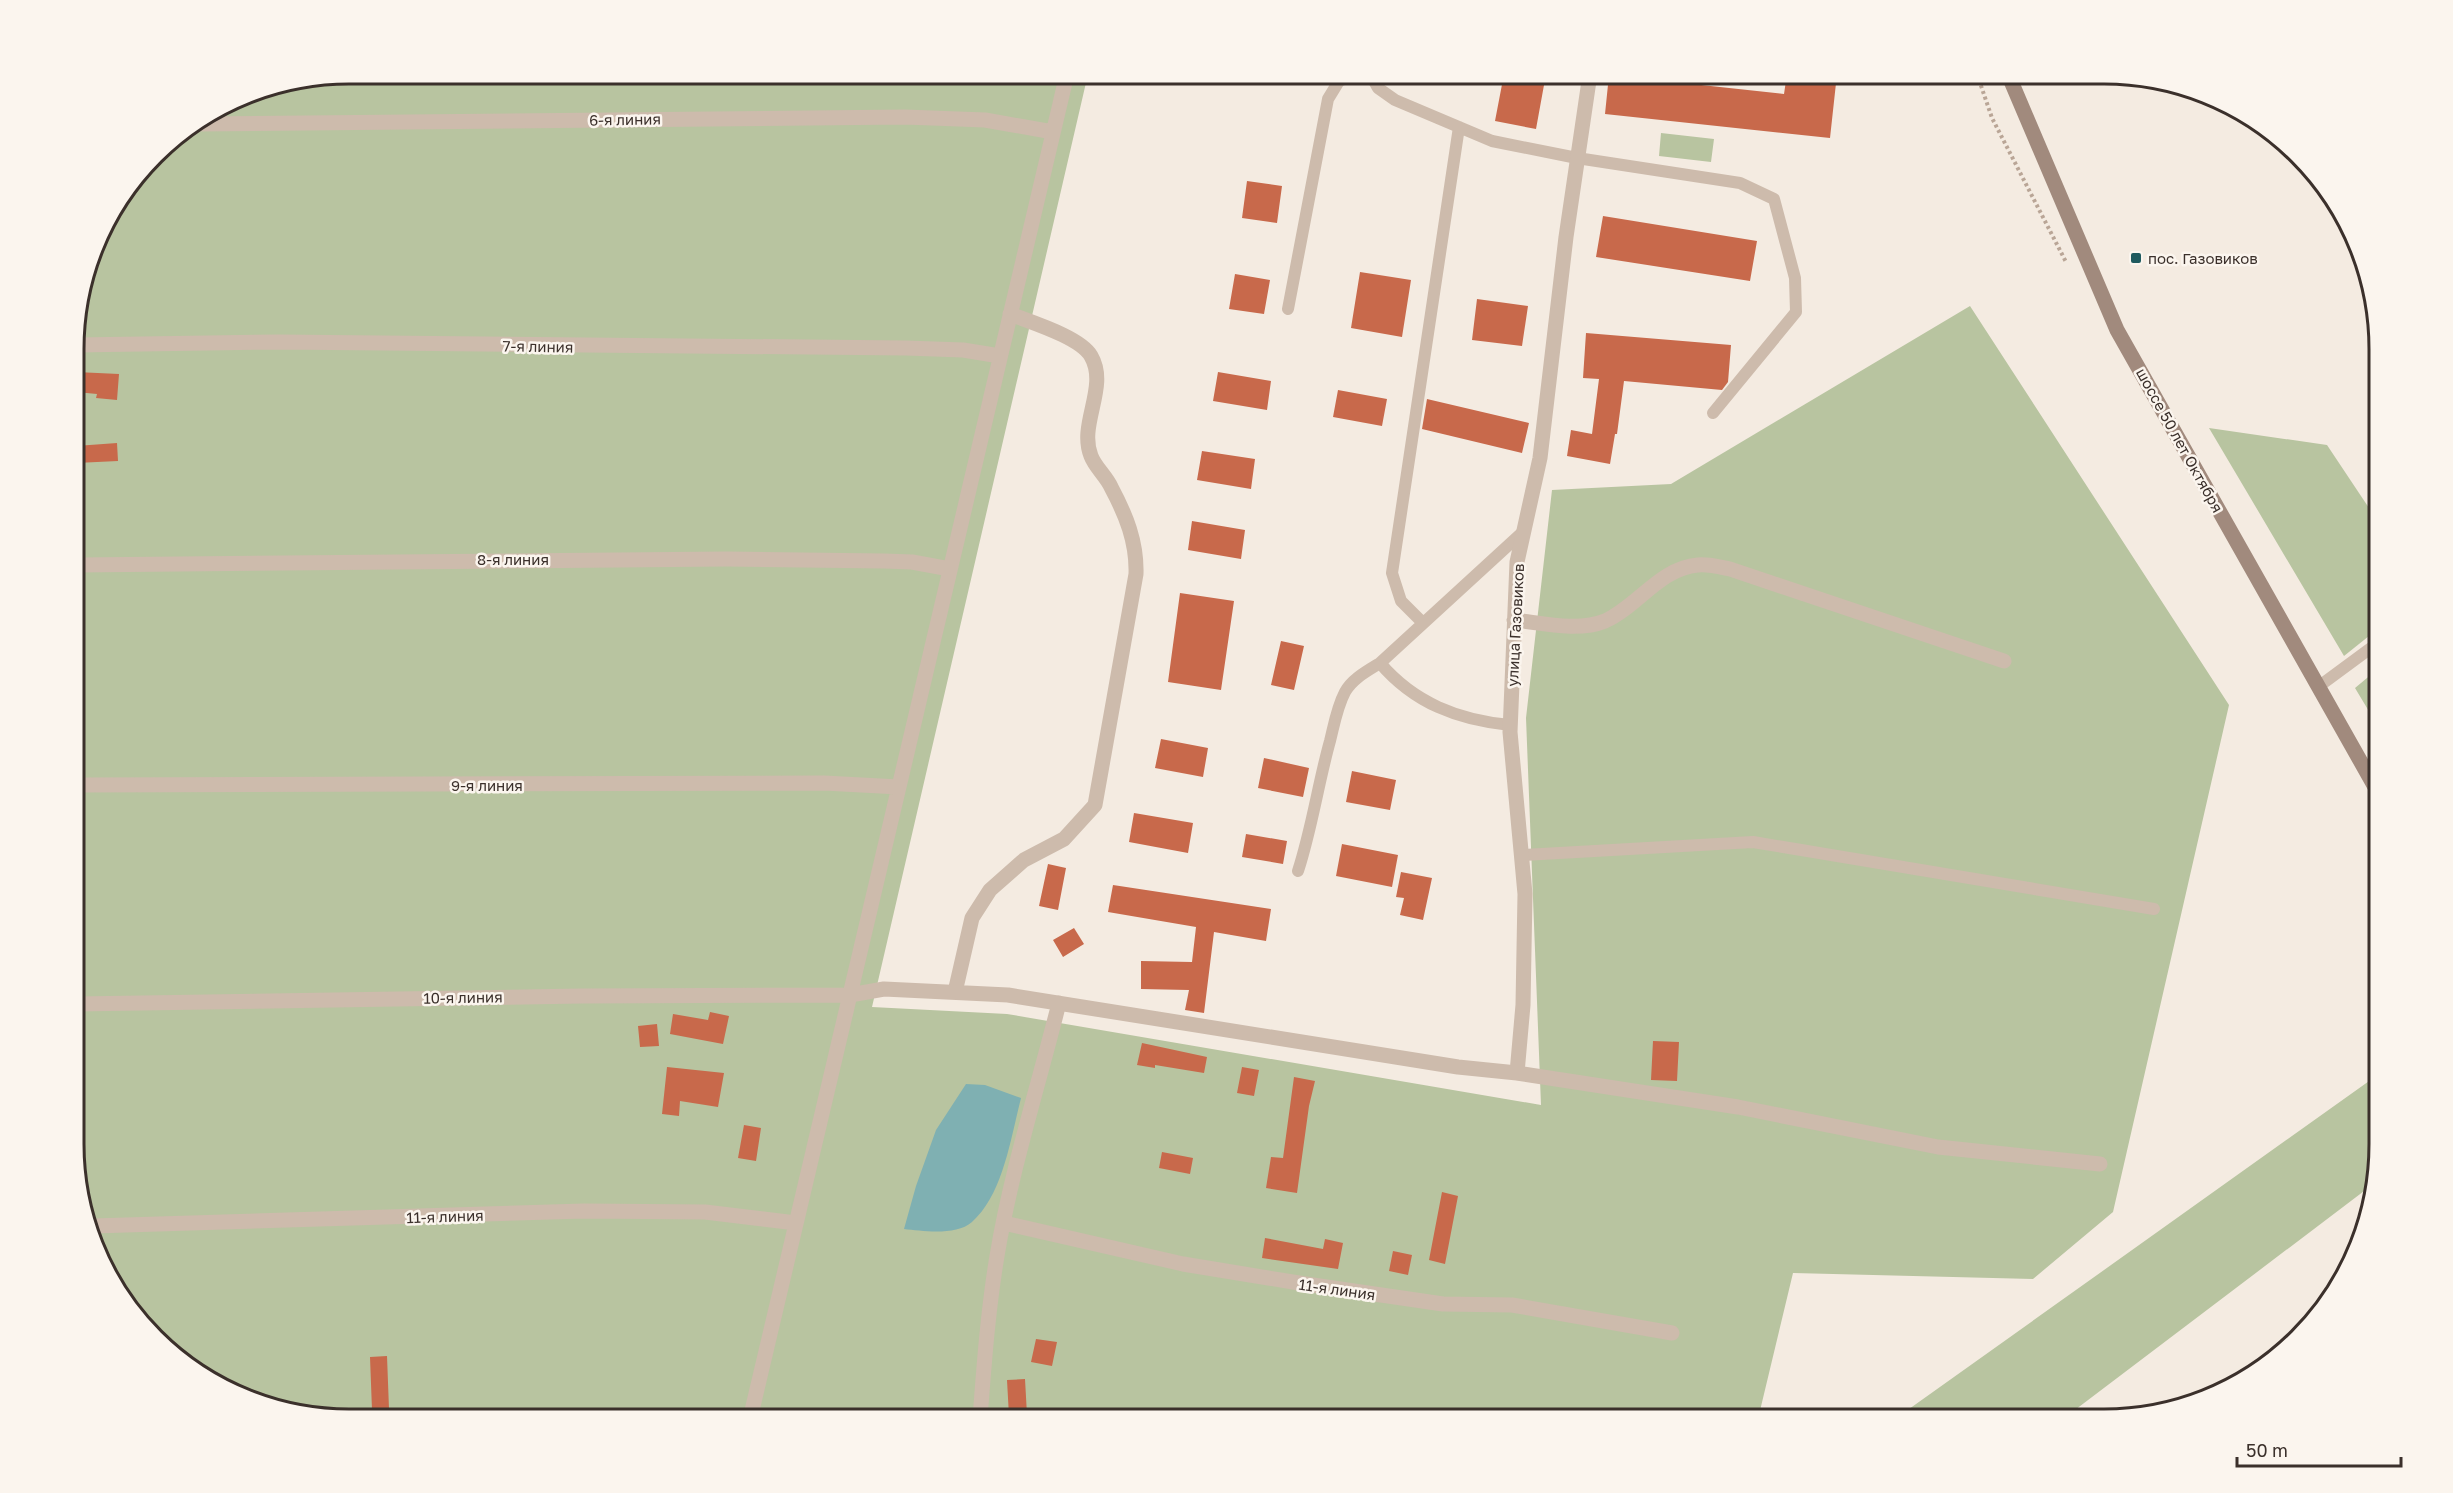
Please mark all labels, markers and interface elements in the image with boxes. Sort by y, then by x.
street label: 6-я линия [589,109,661,129]
place label: пос. Газовиков [2148,249,2258,267]
marker: пос. Газовиков [2129,251,2143,265]
street label: 7-я линия [502,336,574,356]
street label: шоссе 50 лет Октября [2133,365,2227,515]
street label: 8-я линия [477,550,549,568]
street label: улица Газовиков [1503,563,1527,687]
street label: 9-я линия [451,776,523,794]
street label: 10-я линия [423,987,503,1007]
street label: 11-я линия [406,1206,484,1226]
street label: 11-я линия [1297,1275,1377,1303]
scale bar [2237,1430,2400,1468]
text: 50 m [2246,1439,2288,1461]

